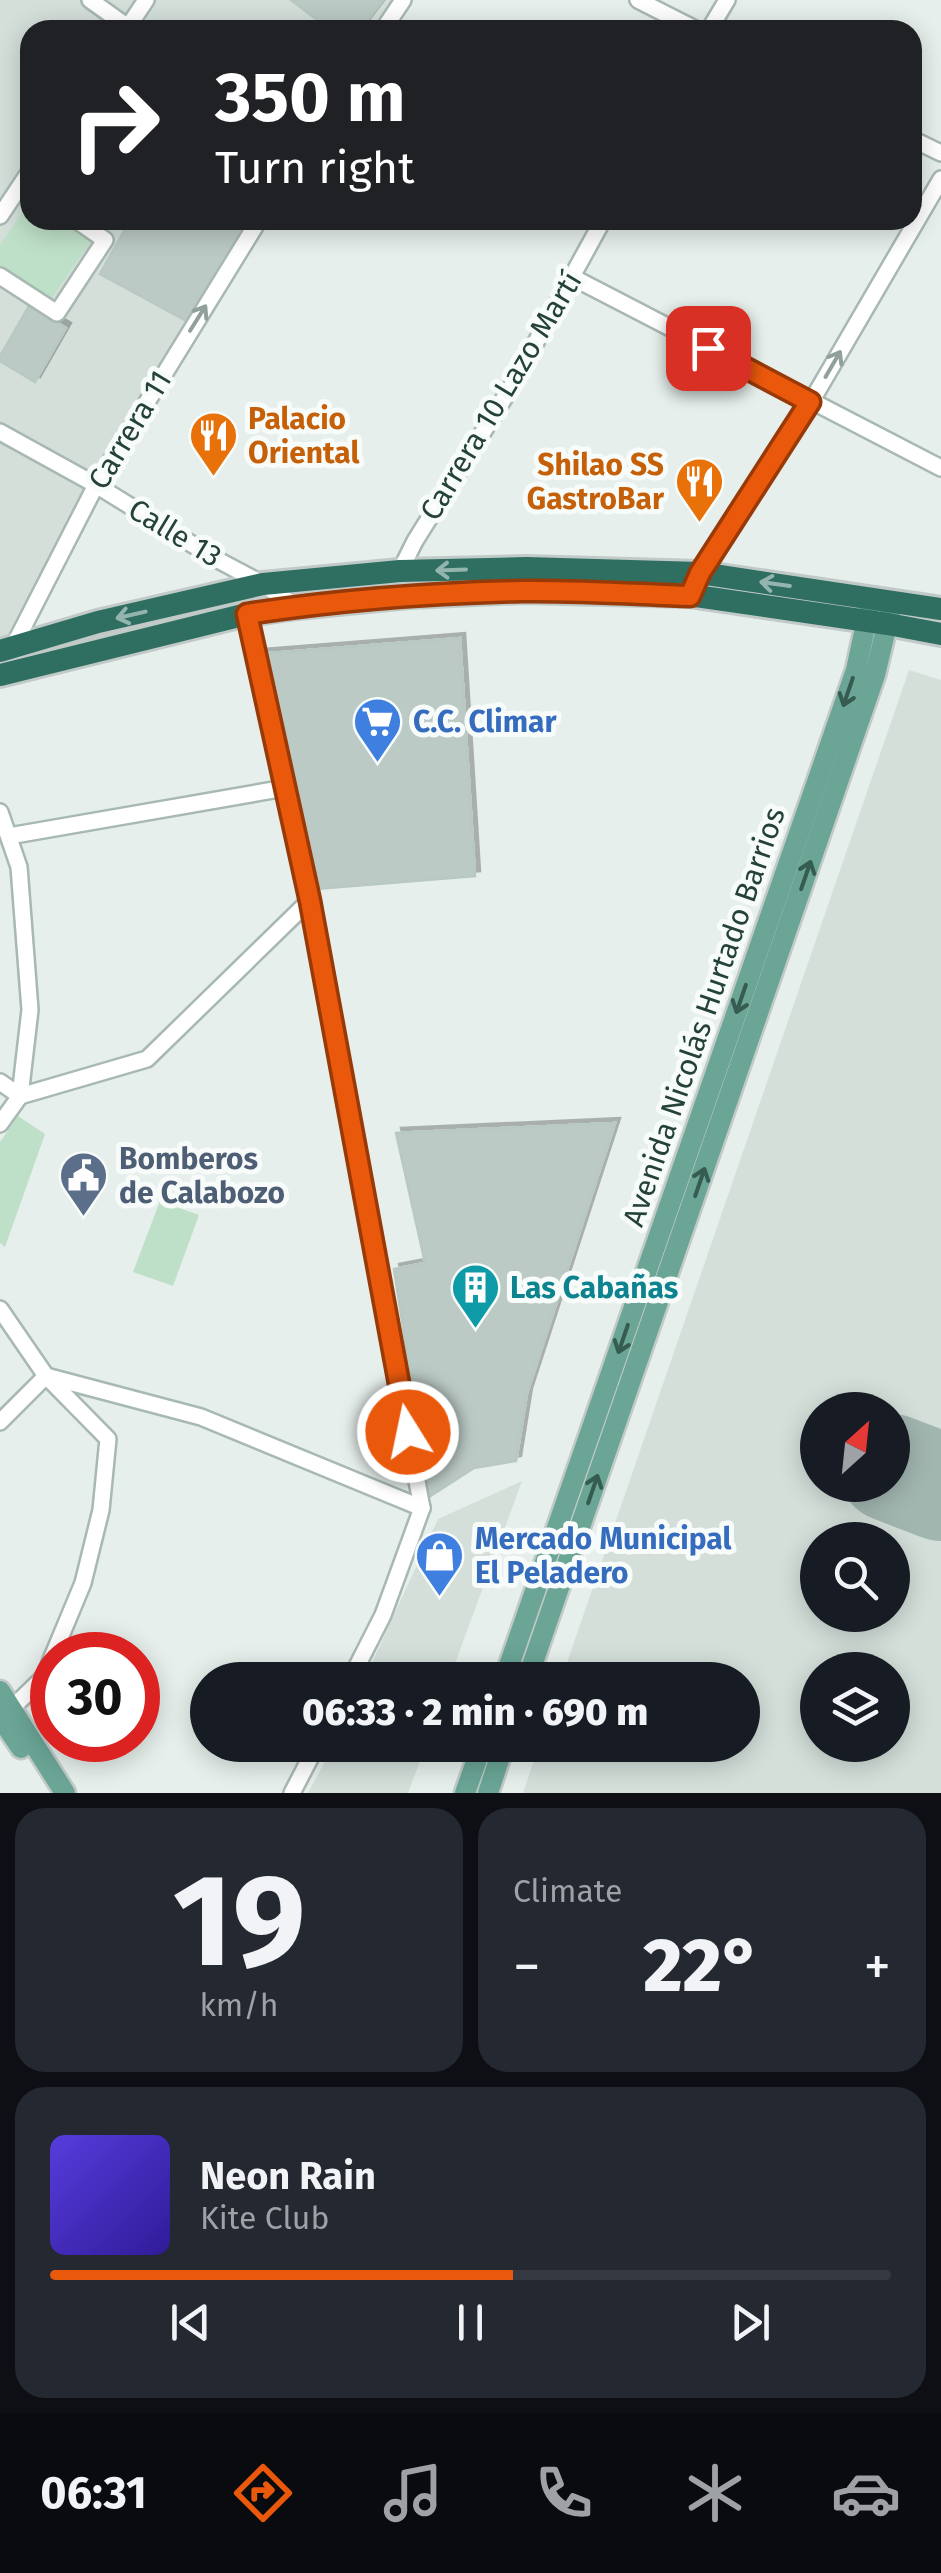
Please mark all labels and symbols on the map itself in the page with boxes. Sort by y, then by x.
street label: Carrera 10 Lazo Martí [412,265,590,527]
one-way arrow [188,304,209,333]
pin [666,306,751,391]
one-way arrow [823,350,843,379]
street label: Carrera 11 [81,364,179,496]
place label: Palacio Oriental [248,401,359,471]
restaurant icon: Palacio Oriental [187,410,239,478]
place label: Shilao SS GastroBar [527,447,665,517]
restaurant icon: Shilao SS GastroBar [673,456,725,524]
street label: Calle 13 [122,491,228,575]
one-way arrow [436,560,468,579]
one-way arrow [760,574,792,593]
one-way arrow [116,607,148,625]
one-way arrow [838,676,856,708]
supermarket icon: C.C. Climar [352,696,404,764]
place label: C.C. Climar [413,704,558,740]
street label: Avenida Nicolás Hurtado Barrios [615,803,793,1231]
one-way arrow [798,860,816,891]
one-way arrow [731,983,749,1015]
place label: Bomberos de Calabozo [119,1141,285,1211]
public building icon: Bomberos de Calabozo [58,1150,110,1218]
one-way arrow [692,1166,710,1198]
building icon: Las Cabañas [449,1262,501,1330]
place label: Las Cabañas [510,1270,678,1306]
one-way arrow [613,1323,631,1354]
position arrow [356,1380,460,1484]
north arrow [800,1392,910,1502]
one-way arrow [585,1474,603,1505]
place label: Mercado Municipal El Peladero [475,1521,731,1591]
shop icon: Mercado Municipal El Peladero [414,1530,466,1598]
speed limit sign: 30 [30,1632,160,1762]

